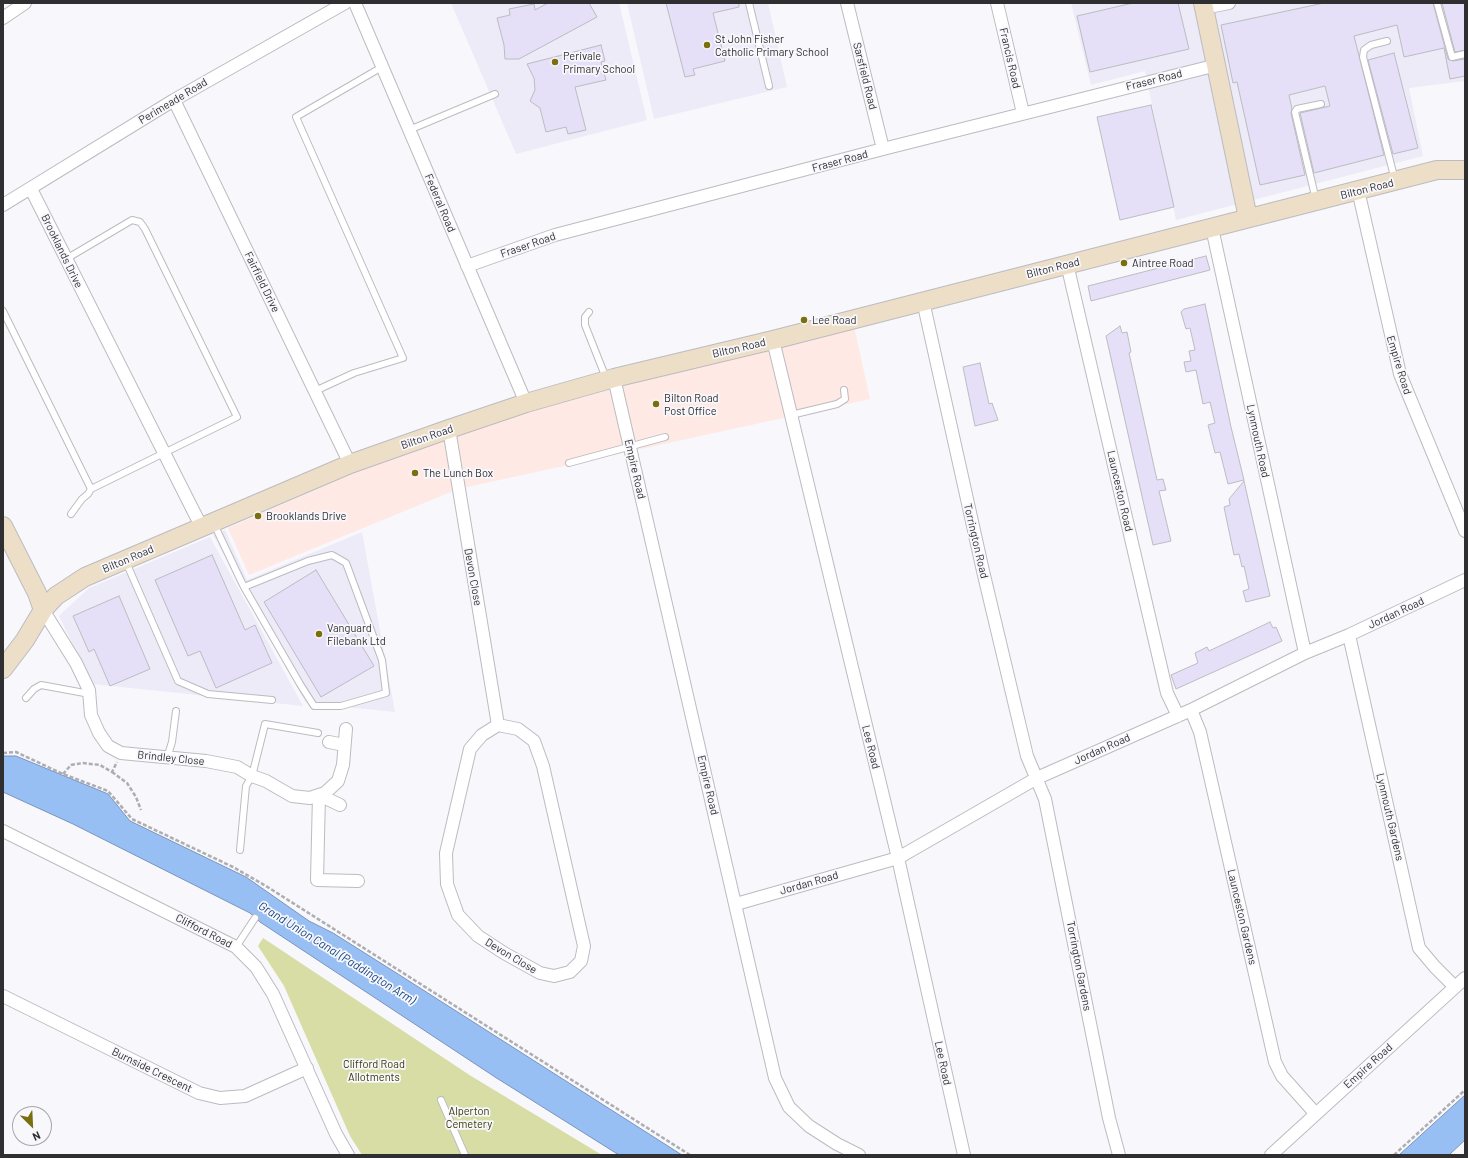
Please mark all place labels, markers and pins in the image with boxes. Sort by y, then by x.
place label: St John Fisher Catholic Primary School [715,32,828,58]
marker: St John Fisher Catholic Primary School [702,40,712,50]
place label: Perivale Primary School [563,49,635,75]
marker: Perivale Primary School [550,57,560,67]
place label: Aintree Road [1132,256,1194,270]
marker: Aintree Road [1119,258,1129,268]
place label: Lee Road [812,313,856,327]
marker: Lee Road [799,315,809,325]
place label: Bilton Road Post Office [664,391,719,417]
marker: Bilton Road Post Office [651,399,661,409]
place label: The Lunch Box [423,466,493,480]
marker: The Lunch Box [410,468,420,478]
place label: Brooklands Drive [266,509,346,523]
marker: Brooklands Drive [253,511,263,521]
place label: Vanguard Filebank Ltd [327,621,386,647]
marker: Vanguard Filebank Ltd [314,629,324,639]

